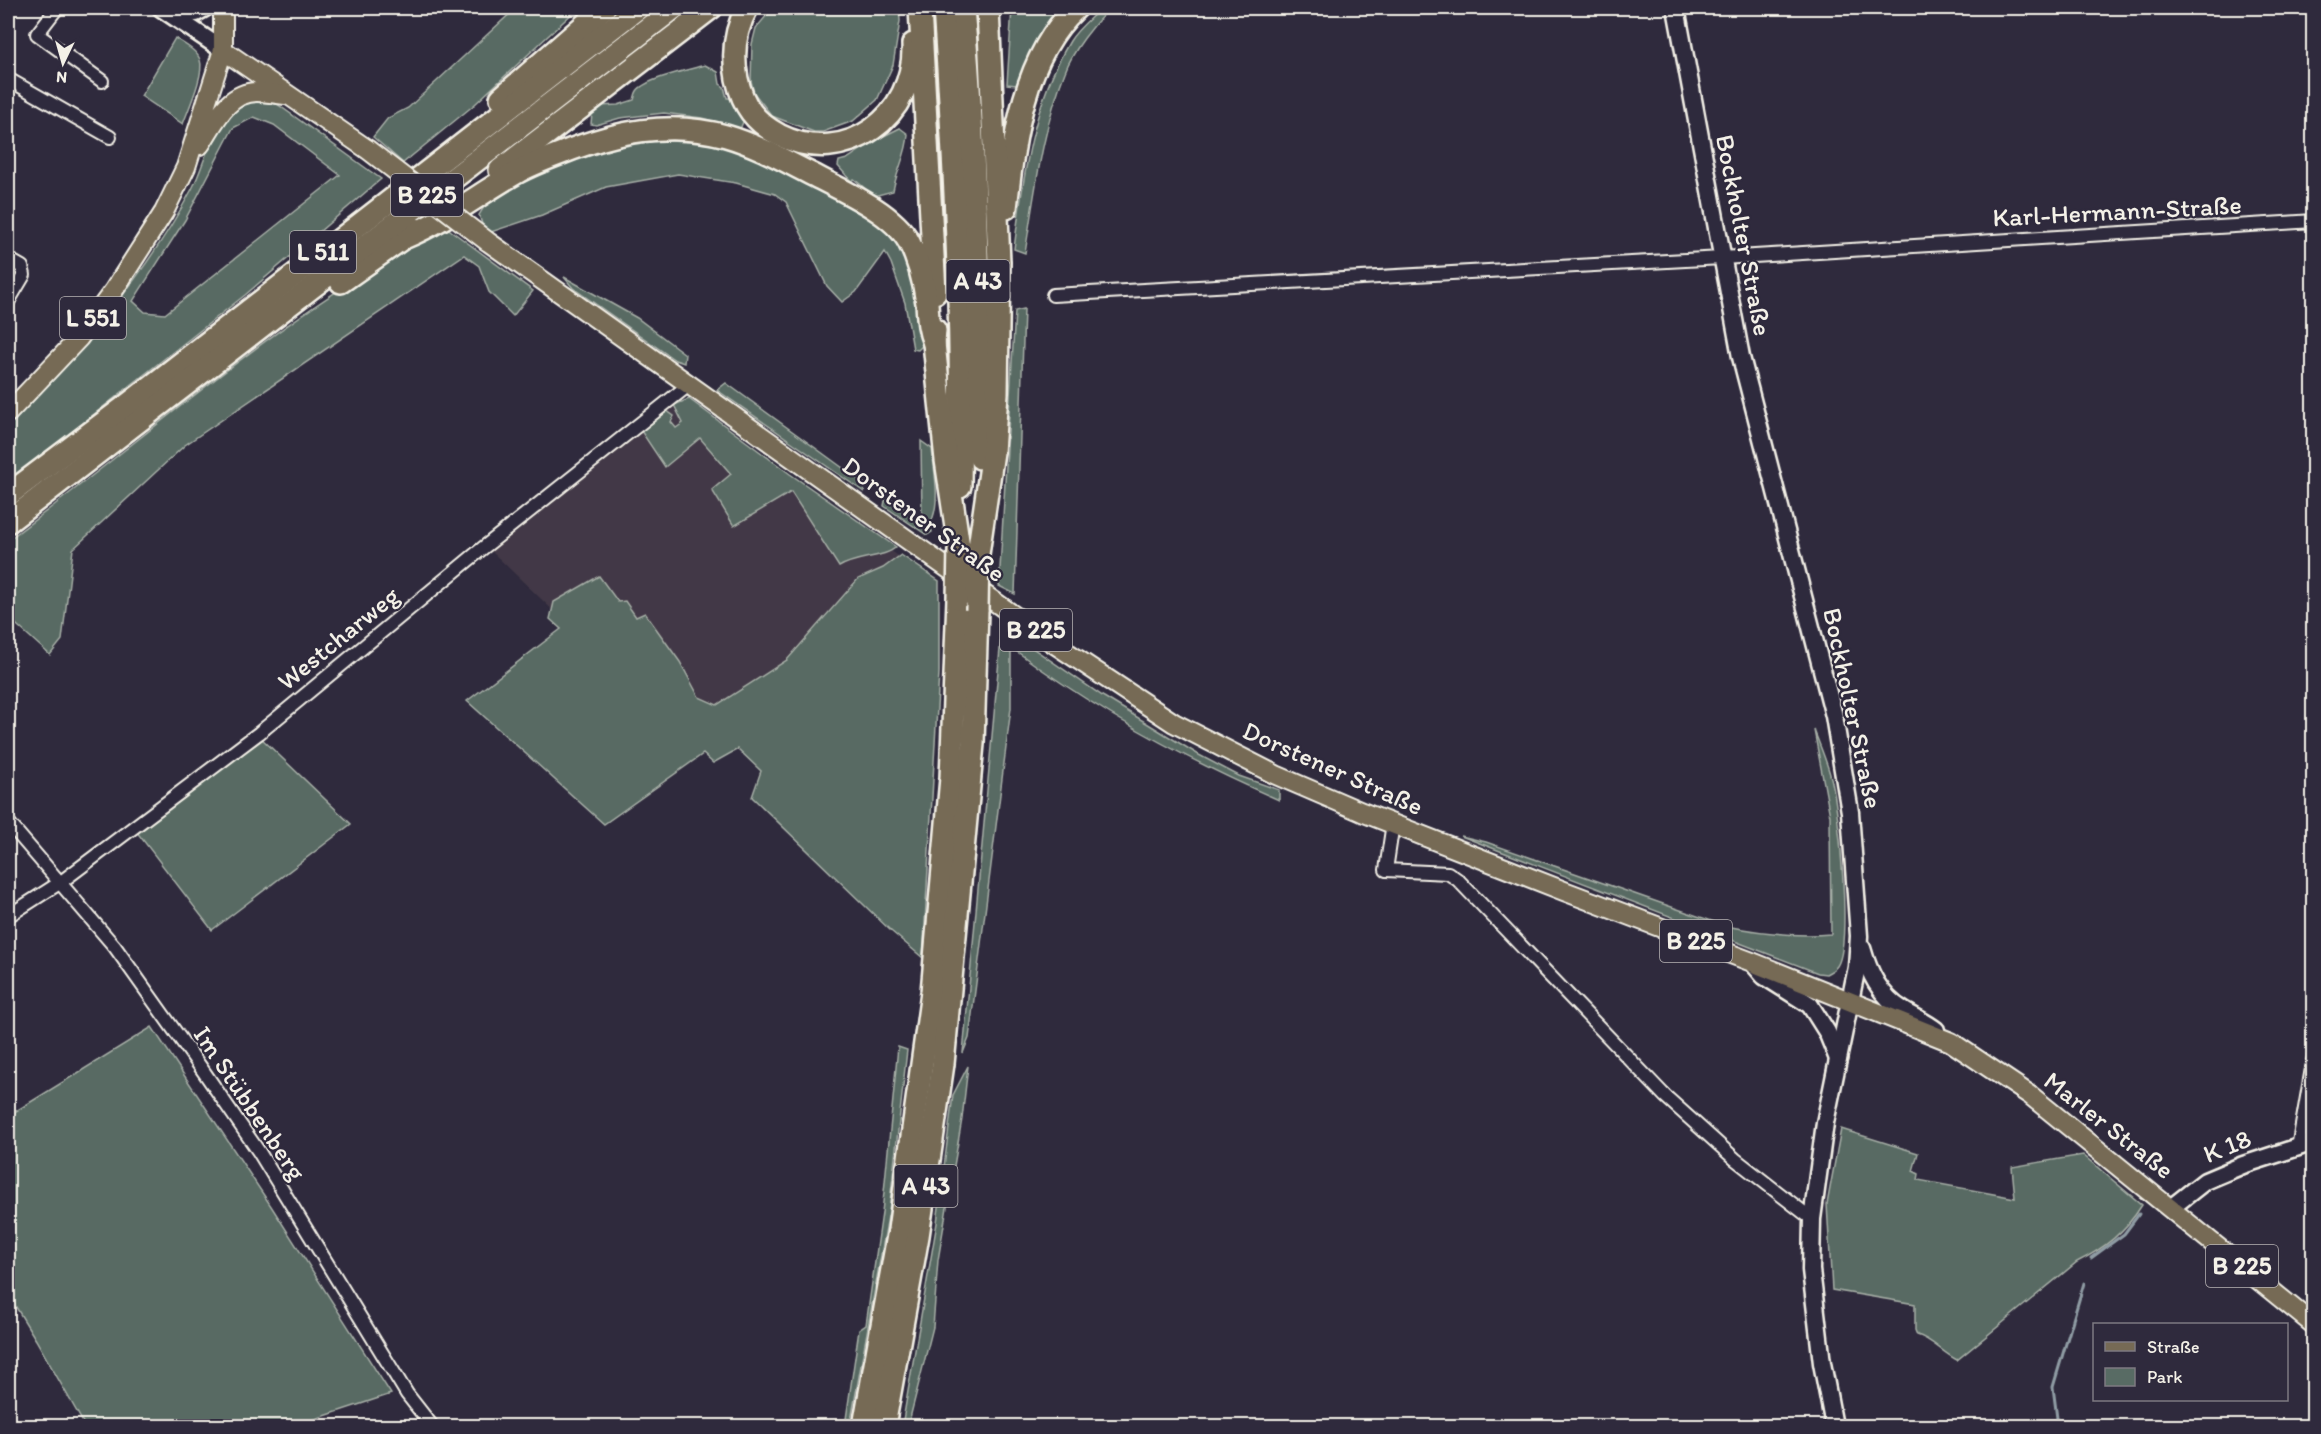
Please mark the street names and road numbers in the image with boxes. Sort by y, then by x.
street label: Bockholter Straße [1709,132,1779,338]
road number: B 225 [391,174,463,216]
street label: Karl-Hermann-Straße [1992,188,2242,234]
road number: L 511 [290,231,356,273]
road number: A 43 [946,260,1010,302]
road number: L 551 [60,297,126,339]
street label: Dorstener Straße [836,449,1012,589]
street label: Westcharweg [271,579,406,697]
street label: Bockholter Straße [1816,605,1890,811]
road number: B 225 [1000,609,1072,651]
street label: Dorstener Straße [1238,714,1428,822]
road number: B 225 [1660,920,1732,962]
street label: Im Stübbenberg [187,1020,314,1187]
street label: Marler Straße [2038,1064,2180,1186]
street label: K 18 [2198,1122,2256,1170]
road number: A 43 [894,1165,958,1207]
road number: B 225 [2206,1245,2278,1287]

